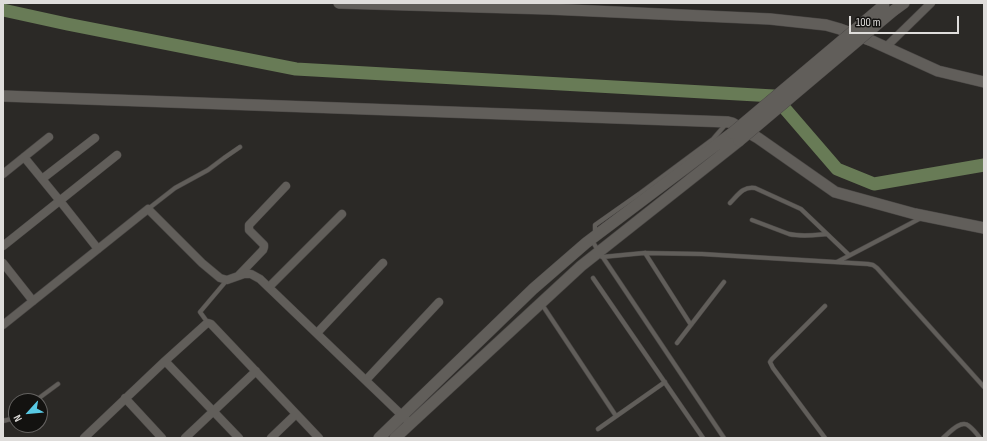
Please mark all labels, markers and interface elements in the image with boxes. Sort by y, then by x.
scale bar [851,8,961,34]
text: 100 m [856,15,881,30]
north arrow [8,393,48,433]
text: N [11,413,25,424]

